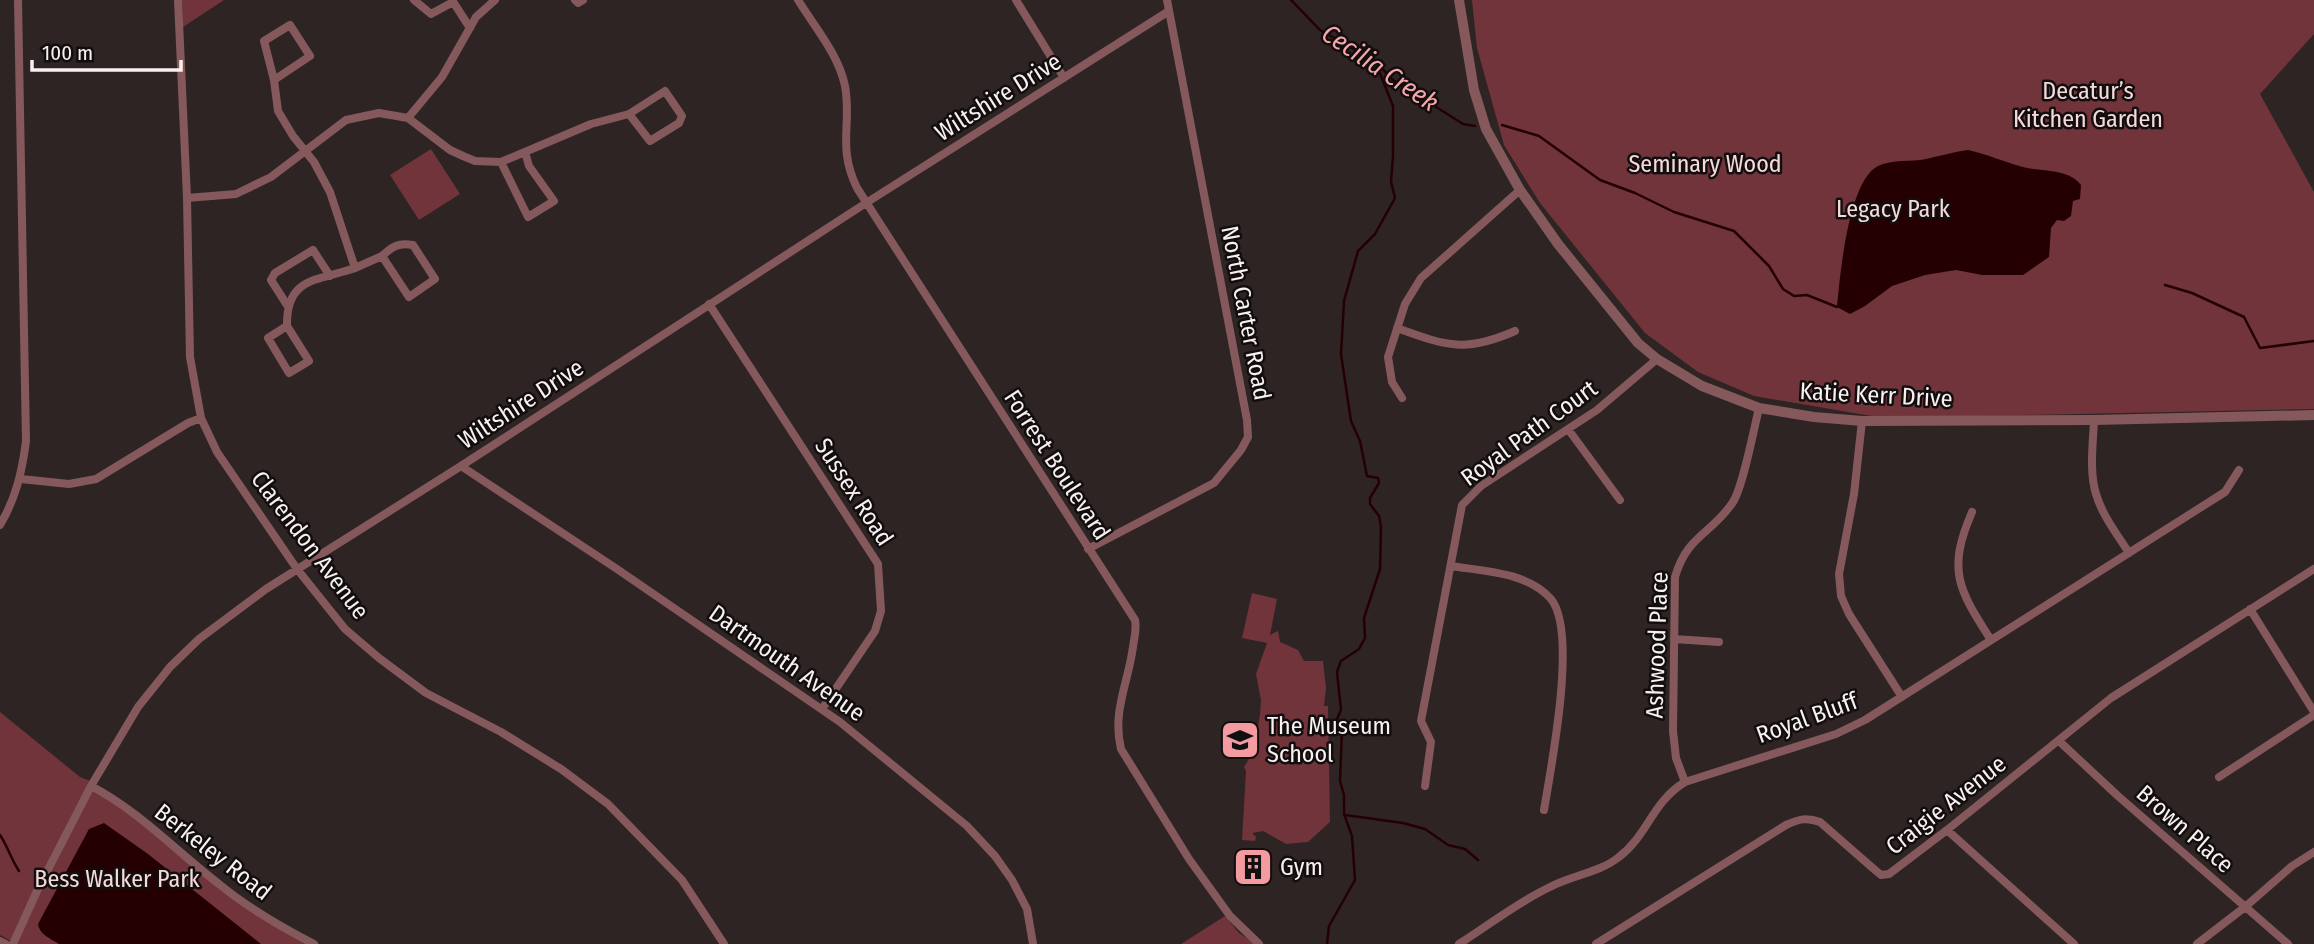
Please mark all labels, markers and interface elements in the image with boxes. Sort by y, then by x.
water label: Cecilia Creek [1316,18,1444,118]
scale bar [32,28,180,72]
text: 100 m [42,40,93,66]
street label: Wiltshire Drive [930,47,1066,147]
park label: Decatur’s Kitchen Garden [2013,77,2163,133]
park label: Seminary Wood [1628,150,1782,178]
park label: Legacy Park [1836,195,1951,223]
street label: North Carter Road [1215,224,1277,402]
street label: Wiltshire Drive [453,353,589,455]
street label: Royal Path Court [1455,374,1603,492]
street label: Katie Kerr Drive [1799,377,1953,413]
street label: Forrest Boulevard [998,385,1116,545]
street label: Sussex Road [809,433,899,551]
street label: Clarendon Avenue [245,465,375,625]
street label: Ashwood Place [1640,571,1674,719]
street label: Dartmouth Avenue [704,599,870,727]
street label: Royal Bluff [1752,686,1863,749]
place label: The Museum School [1267,712,1391,768]
school or university icon: The Museum School [1219,719,1261,761]
street label: Craigie Avenue [1881,750,2011,860]
street label: Brown Place [2131,779,2239,879]
street label: Berkeley Road [149,798,277,906]
building icon: Gym [1232,846,1274,888]
place label: Gym [1280,853,1323,881]
park label: Bess Walker Park [34,865,201,893]

